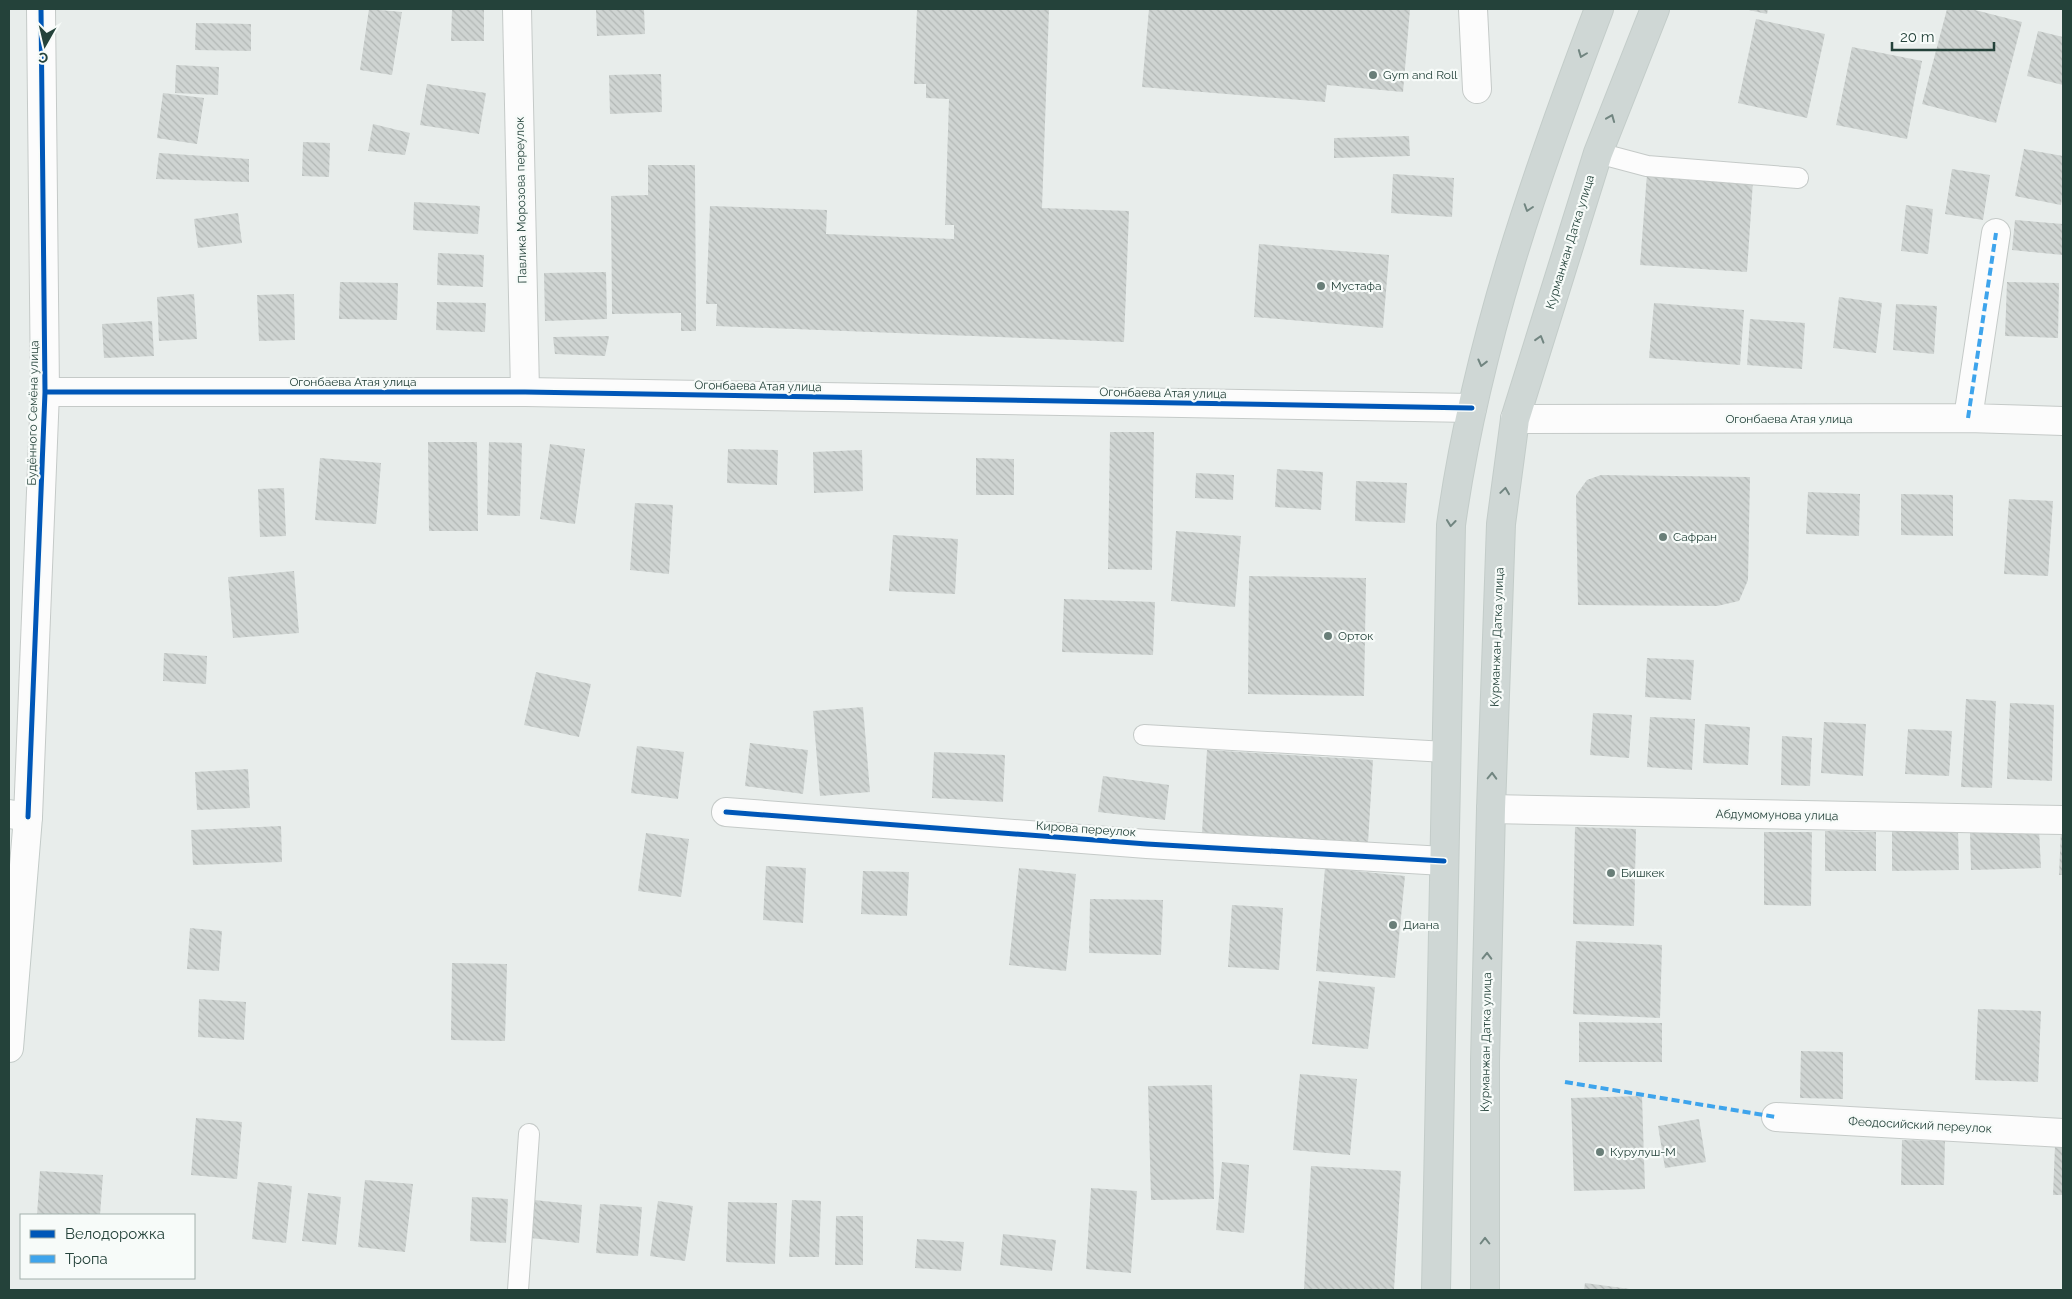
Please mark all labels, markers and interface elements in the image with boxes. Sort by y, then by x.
north arrow [20,20,70,70]
scale bar [1892,20,1994,52]
text: 20 m [1900,28,1935,46]
text: С [37,49,49,66]
one-way arrow [1578,49,1588,58]
place label: Gym and Roll [1383,68,1458,82]
marker: Gym and Roll [1367,69,1379,81]
one-way arrow [1605,114,1616,123]
street label: Павлика Морозова переулок [513,116,529,284]
street label: Курманжан Датка улица [1543,173,1597,311]
one-way arrow [1524,203,1534,211]
place label: Мустафа [1331,279,1382,293]
marker: Мустафа [1315,280,1327,292]
one-way arrow [1535,335,1545,344]
street label: Будённого Семёна улица [25,340,41,486]
one-way arrow [1477,359,1488,368]
street label: Огонбаева Атая улица [289,375,417,389]
street label: Огонбаева Атая улица [694,378,822,394]
street label: Огонбаева Атая улица [1099,385,1227,401]
street label: Огонбаева Атая улица [1725,412,1853,426]
one-way arrow [1499,487,1510,495]
one-way arrow [1446,519,1457,527]
place label: Сафран [1673,530,1717,544]
marker: Сафран [1657,531,1669,543]
street label: Курманжан Датка улица [1488,567,1506,707]
place label: Орток [1338,629,1373,643]
marker: Орток [1322,630,1334,642]
one-way arrow [1487,772,1497,780]
street label: Абдумомунова улица [1716,807,1838,823]
street label: Кирова переулок [1036,819,1136,839]
place label: Бишкек [1621,866,1665,880]
marker: Бишкек [1605,867,1617,879]
place label: Диана [1403,918,1439,932]
marker: Диана [1387,919,1399,931]
one-way arrow [1482,951,1493,959]
street label: Курманжан Датка улица [1478,972,1494,1112]
street label: Феодосийский переулок [1848,1114,1992,1136]
place label: Курулуш-М [1610,1145,1676,1159]
marker: Курулуш-М [1594,1146,1606,1158]
legend [20,1214,195,1279]
text: Велодорожка [65,1225,165,1243]
one-way arrow [1480,1236,1490,1244]
text: Тропа [65,1250,108,1268]

